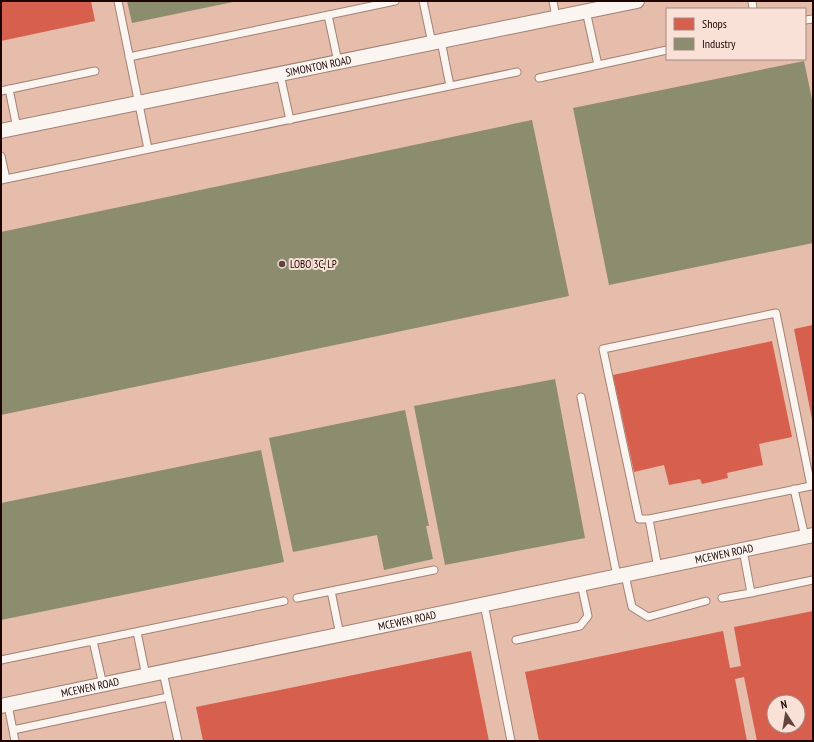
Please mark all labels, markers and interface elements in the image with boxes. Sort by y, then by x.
legend [666,8,806,60]
text: Shops [702,16,727,31]
text: Industry [702,36,736,51]
street label: SIMONTON ROAD [284,53,353,80]
place label: LOBO 3C, LP [290,257,337,271]
marker: LOBO 3C, LP [277,259,287,269]
street label: MCEWEN ROAD [694,541,755,567]
street label: MCEWEN ROAD [377,608,438,633]
street label: MCEWEN ROAD [60,674,121,700]
north arrow [766,694,806,734]
text: N [780,697,788,712]

